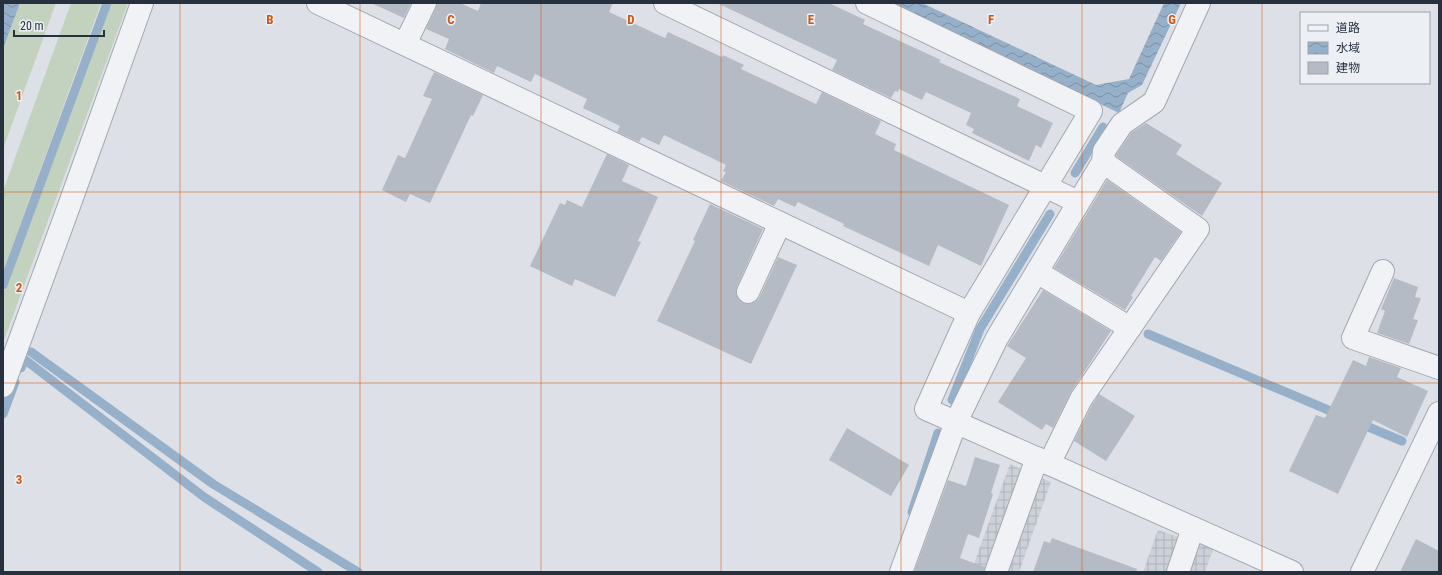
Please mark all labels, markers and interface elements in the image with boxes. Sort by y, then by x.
scale bar [14,12,104,38]
text: B [266,12,274,27]
text: C [447,12,455,27]
text: D [627,12,635,27]
text: E [808,12,815,27]
text: F [988,12,994,27]
text: G [1168,12,1176,27]
legend [1300,12,1430,84]
text: 20 m [20,19,44,33]
text: 道路 [1336,21,1360,35]
text: 水域 [1336,41,1360,55]
text: 建物 [1336,61,1360,75]
text: 1 [16,88,22,103]
text: 2 [16,280,23,295]
text: 3 [16,472,22,487]

